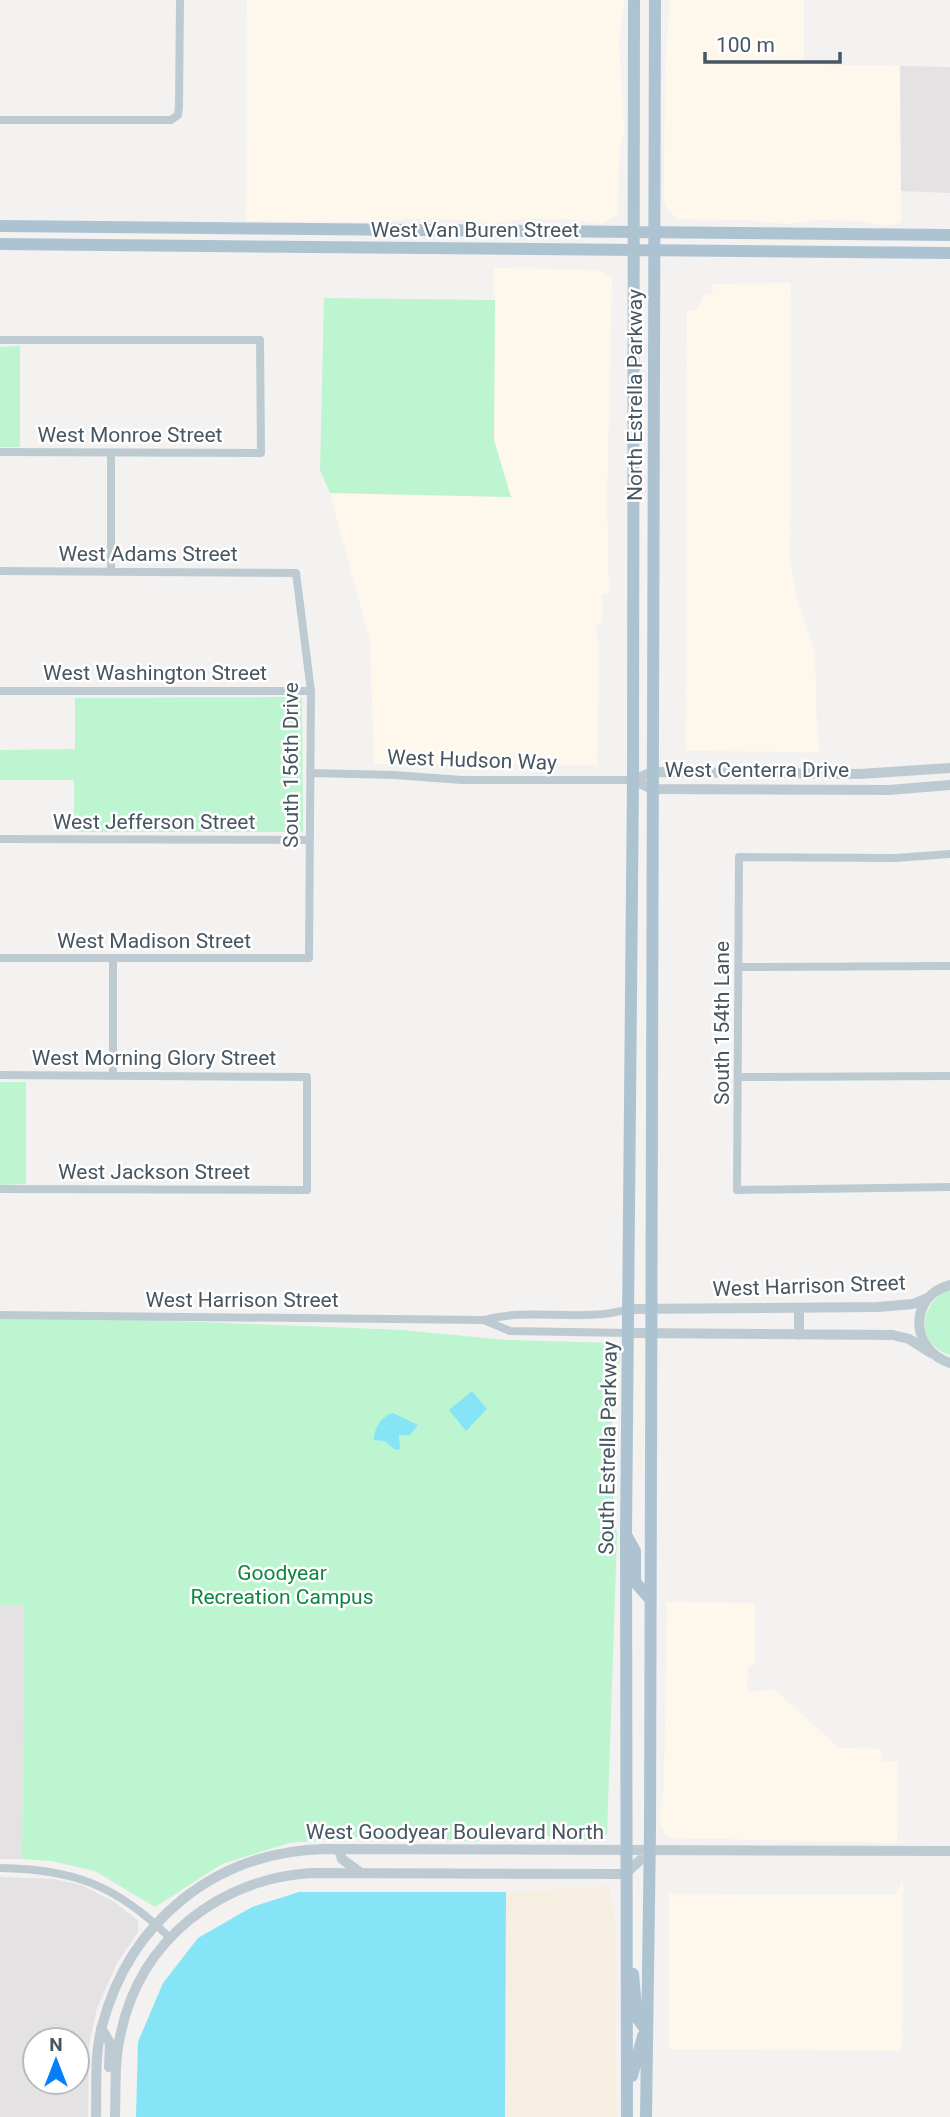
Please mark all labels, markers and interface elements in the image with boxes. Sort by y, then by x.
scale bar [705,21,840,65]
text: 100 m [716,33,775,57]
street label: West Van Buren Street [371,218,579,242]
street label: North Estrella Parkway [623,289,647,501]
street label: West Monroe Street [38,423,223,447]
street label: West Adams Street [58,542,238,566]
street label: West Washington Street [43,661,267,685]
street label: South 156th Drive [279,682,303,848]
street label: West Hudson Way [387,745,557,775]
street label: West Centerra Drive [665,758,849,782]
street label: West Jefferson Street [53,810,255,834]
street label: West Madison Street [57,929,251,953]
street label: South 154th Lane [710,941,734,1105]
street label: West Morning Glory Street [32,1046,276,1070]
street label: West Jackson Street [58,1160,250,1184]
street label: West Harrison Street [712,1271,906,1301]
street label: West Harrison Street [145,1288,339,1312]
street label: South Estrella Parkway [594,1341,622,1555]
park label: Goodyear Recreation Campus [190,1561,374,1609]
street label: West Goodyear Boulevard North [306,1820,604,1844]
north arrow [21,2026,91,2096]
text: N [49,2033,63,2056]

